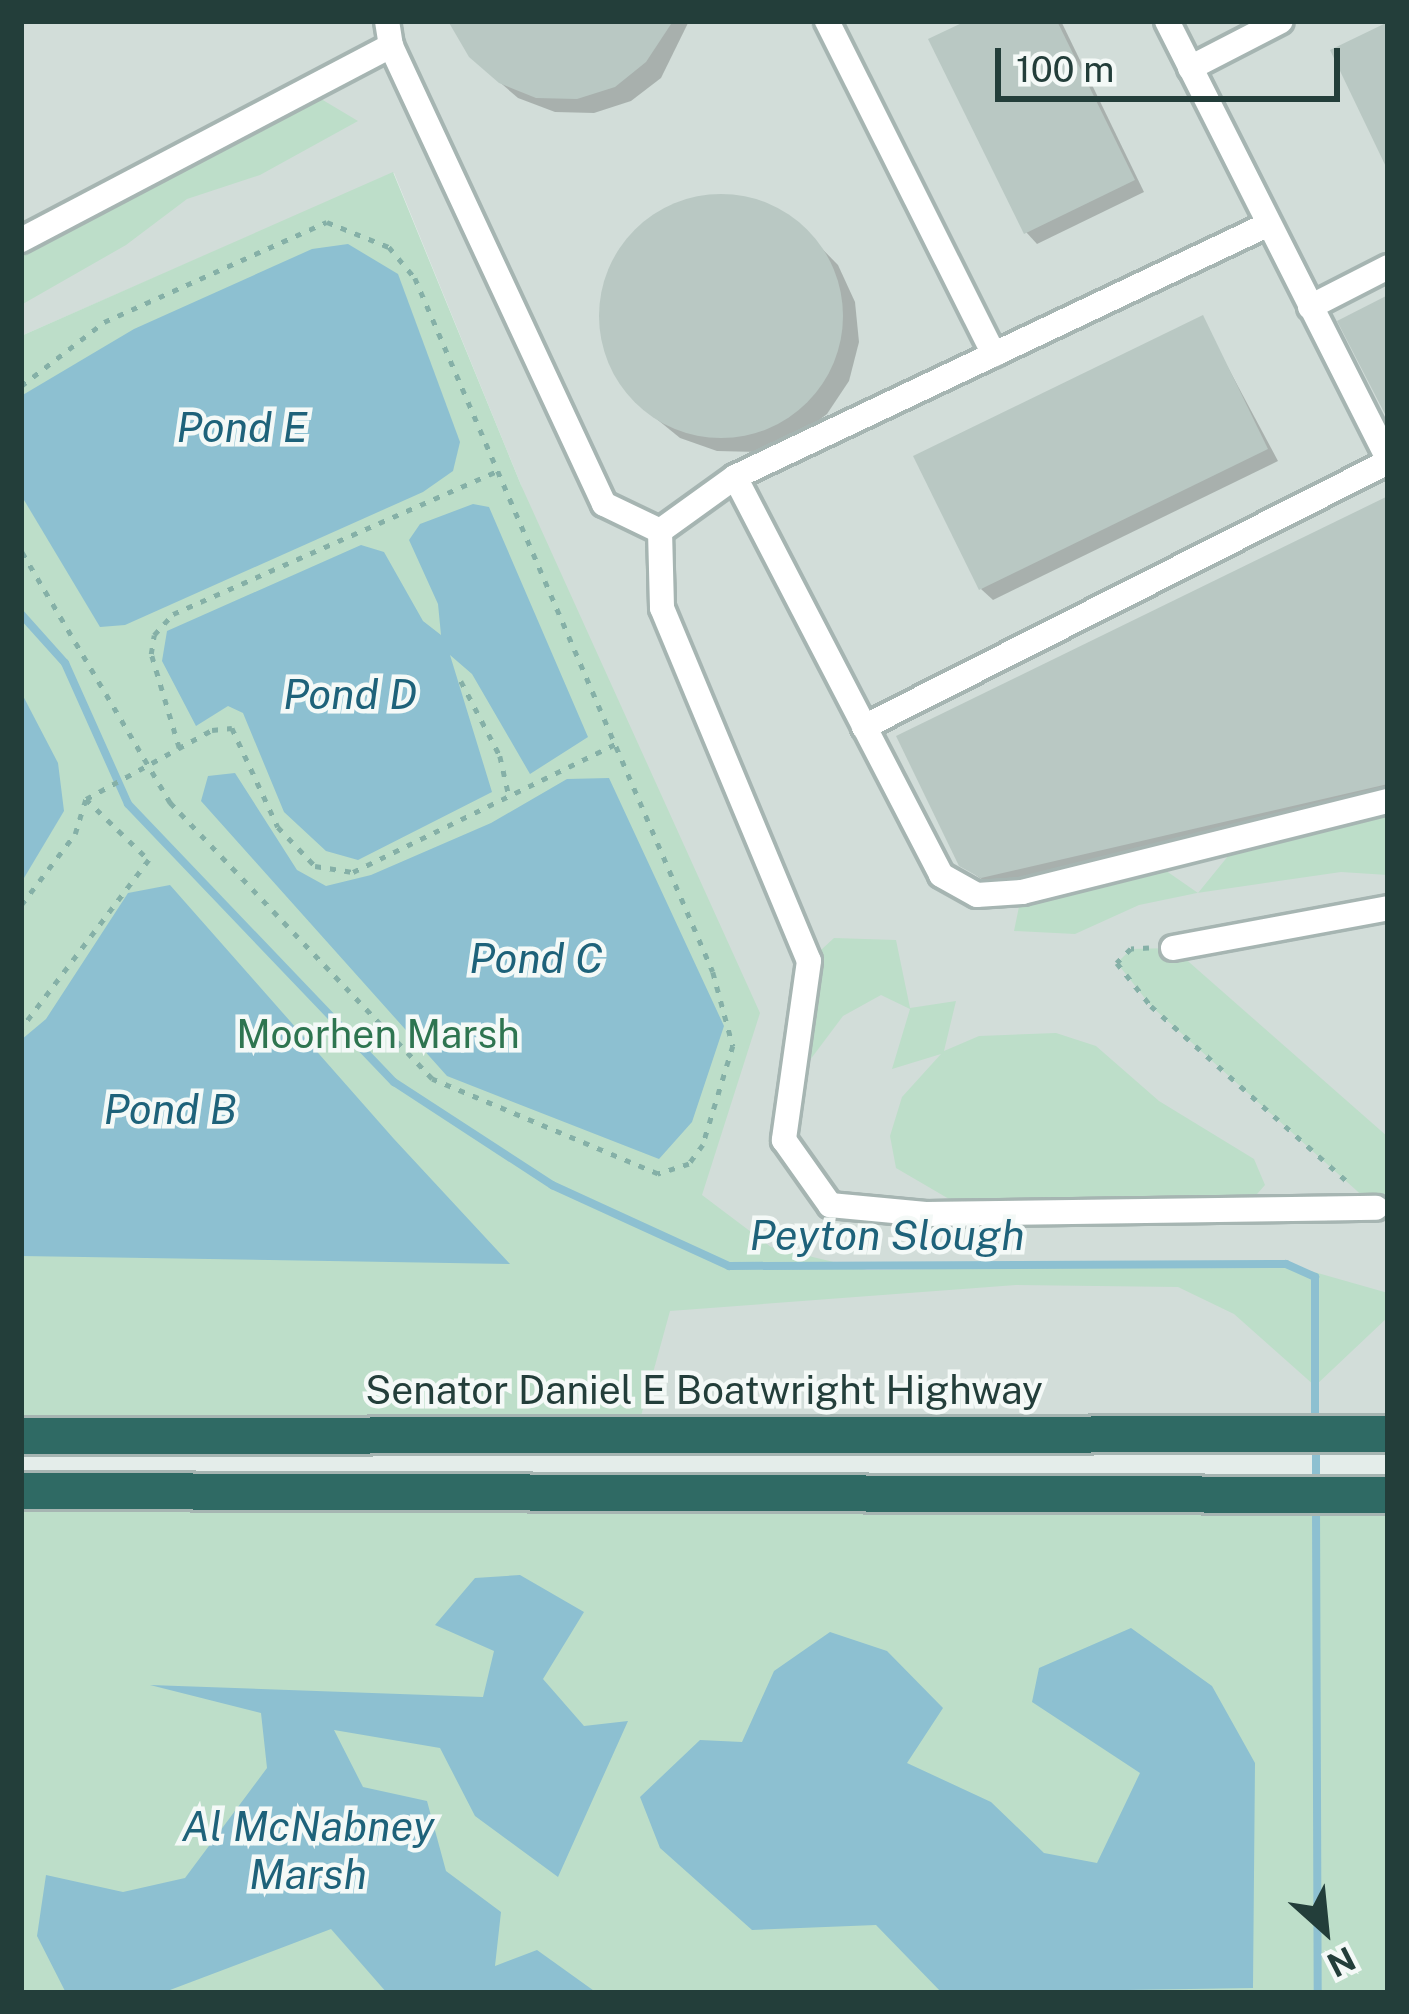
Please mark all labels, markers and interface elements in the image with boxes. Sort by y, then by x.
scale bar [1001,24,1346,98]
text: 100 m [1016,48,1114,90]
water label: Pond E [176,402,308,452]
water label: Pond D [283,669,417,719]
water label: Pond C [469,933,603,983]
park label: Moorhen Marsh [236,1011,520,1057]
water label: Pond B [103,1084,237,1134]
water label: Peyton Slough [749,1210,1025,1260]
street label: Senator Daniel E Boatwright Highway [365,1367,1043,1413]
water label: Al McNabney Marsh [182,1801,434,1900]
north arrow [1265,1870,1385,1990]
text: N [1321,1939,1361,1985]

